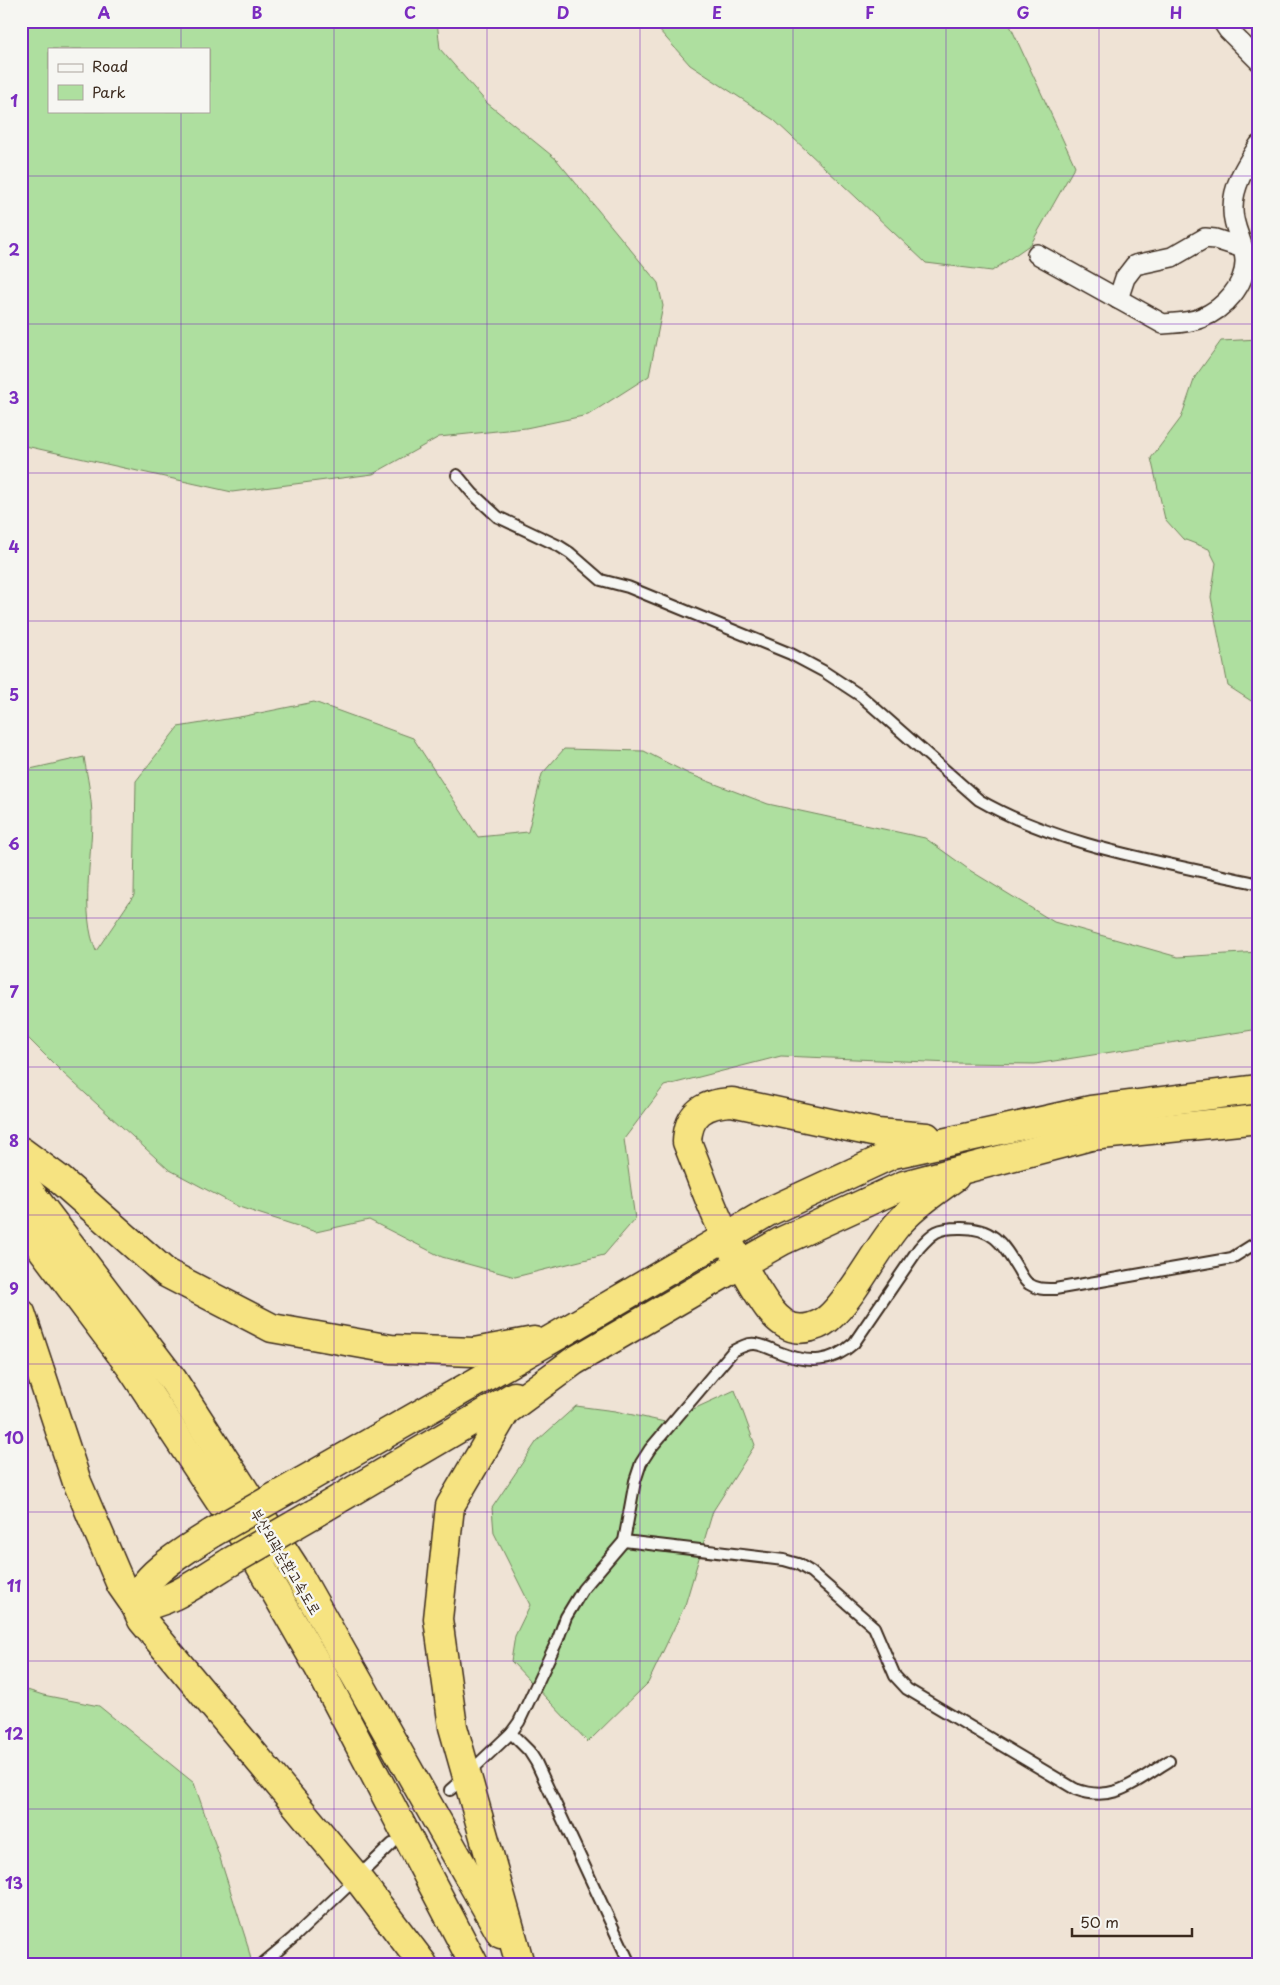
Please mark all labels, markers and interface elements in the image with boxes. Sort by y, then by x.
text: A [98,0,111,24]
text: B [252,0,263,24]
text: C [404,0,416,24]
text: D [557,0,569,24]
text: E [712,0,722,24]
text: F [865,0,875,24]
text: G [1016,0,1030,24]
text: H [1170,0,1182,24]
legend [48,48,210,112]
text: Road [92,54,128,77]
text: Park [92,80,126,103]
text: 1 [10,88,18,112]
text: 2 [8,237,20,261]
text: 3 [9,385,19,409]
text: 4 [9,534,20,558]
text: 5 [9,682,19,706]
text: 6 [8,831,20,855]
text: 7 [9,979,19,1003]
text: 8 [9,1128,19,1152]
text: 9 [9,1276,19,1300]
text: 10 [4,1425,24,1449]
street label: 부산외곽순환고속도로 [246,1503,328,1619]
text: 11 [7,1573,21,1597]
text: 12 [5,1721,23,1745]
text: 13 [5,1870,23,1894]
scale bar [1072,1905,1192,1937]
text: 50 m [1080,1910,1119,1933]

